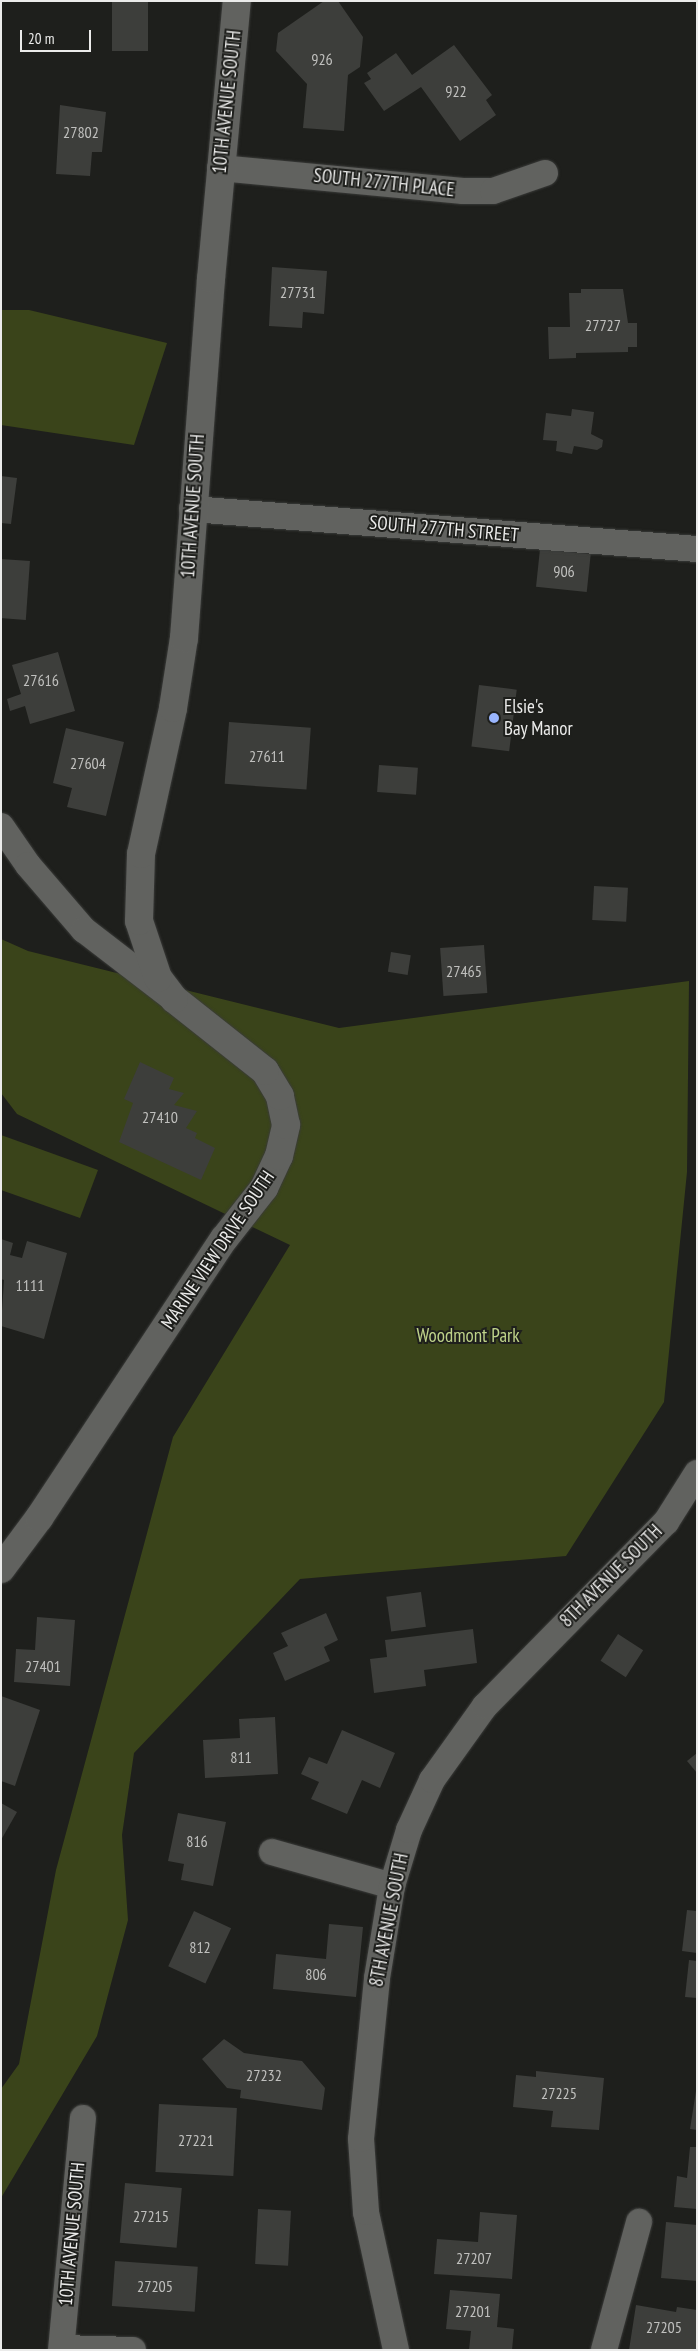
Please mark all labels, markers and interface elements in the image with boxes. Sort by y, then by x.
scale bar [22,20,94,52]
text: 20 m [28,29,54,48]
street label: 10TH AVENUE SOUTH [208,29,246,175]
house number: 926 [311,49,333,69]
house number: 922 [445,81,467,101]
house number: 27802 [63,122,99,142]
street label: SOUTH 277TH PLACE [312,164,456,202]
house number: 27731 [280,282,316,302]
house number: 27727 [585,315,621,335]
street label: 10TH AVENUE SOUTH [177,433,209,579]
street label: SOUTH 277TH STREET [368,511,520,547]
house number: 906 [553,561,575,581]
house number: 27616 [23,670,59,690]
place label: Elsie's Bay Manor [504,696,573,740]
marker: Elsie's Bay Manor [488,712,500,724]
house number: 27611 [249,746,285,766]
house number: 27604 [70,753,106,773]
house number: 27465 [446,961,482,981]
house number: 27410 [142,1107,178,1127]
street label: MARINE VIEW DRIVE SOUTH [156,1166,280,1334]
house number: 1111 [16,1275,44,1295]
park label: Woodmont Park [416,1325,520,1347]
street label: 8TH AVENUE SOUTH [555,1520,667,1632]
house number: 27401 [25,1656,61,1676]
house number: 811 [230,1747,252,1767]
house number: 816 [186,1831,208,1851]
street label: 8TH AVENUE SOUTH [365,1851,413,1989]
house number: 812 [189,1937,211,1957]
house number: 806 [305,1964,327,1984]
house number: 27232 [246,2065,282,2085]
house number: 27225 [541,2083,577,2103]
house number: 27221 [178,2130,214,2150]
street label: 10TH AVENUE SOUTH [54,2161,90,2307]
house number: 27215 [133,2206,169,2226]
house number: 27207 [456,2248,492,2268]
house number: 27205 [137,2276,173,2296]
house number: 27201 [455,2301,491,2321]
house number: 27205 [646,2317,682,2337]

